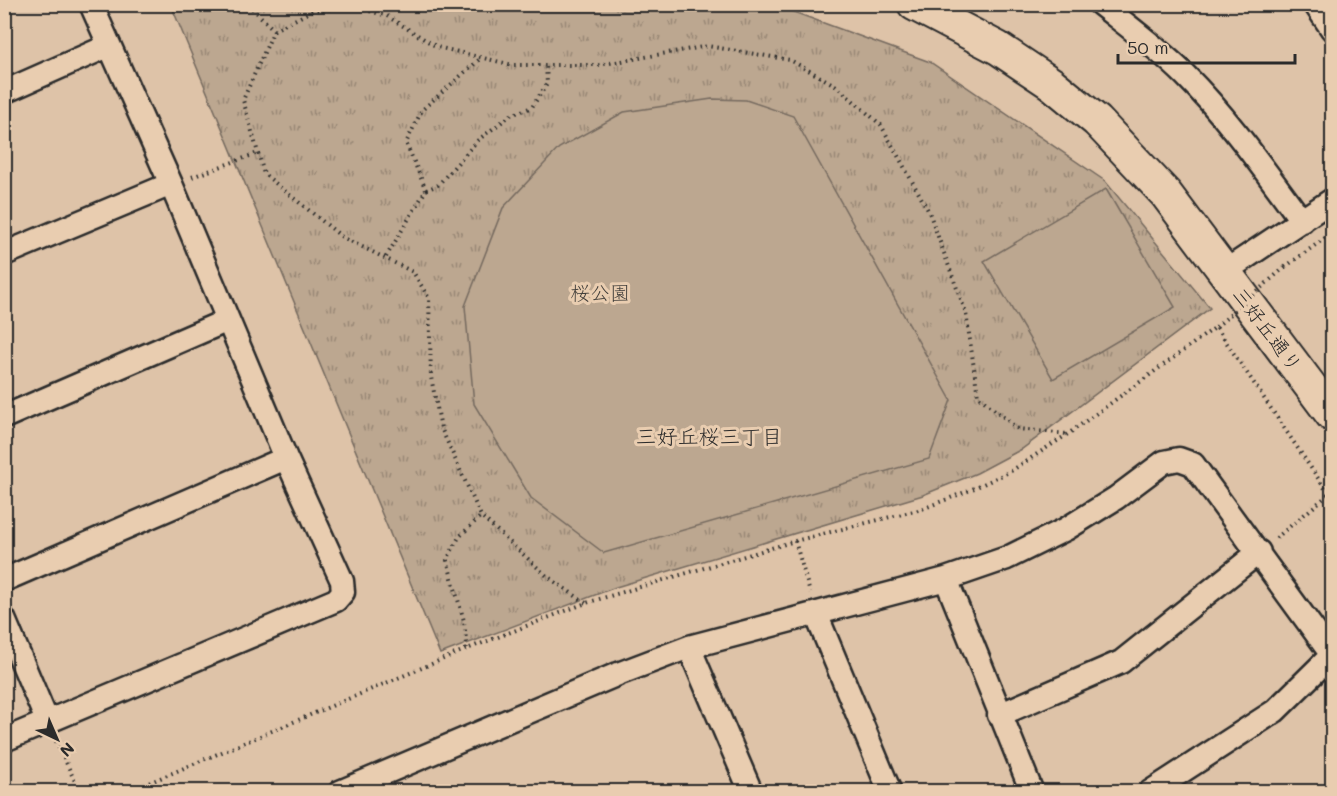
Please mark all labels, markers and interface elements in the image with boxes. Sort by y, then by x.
scale bar [1118,27,1295,65]
text: 50 m [1127,35,1169,59]
park label: 桜公園 [570,279,630,305]
street label: 三好丘通り [1228,281,1308,377]
district label: 三好丘桜三丁目 [636,422,783,449]
north arrow [27,709,87,769]
text: N [56,738,79,762]

